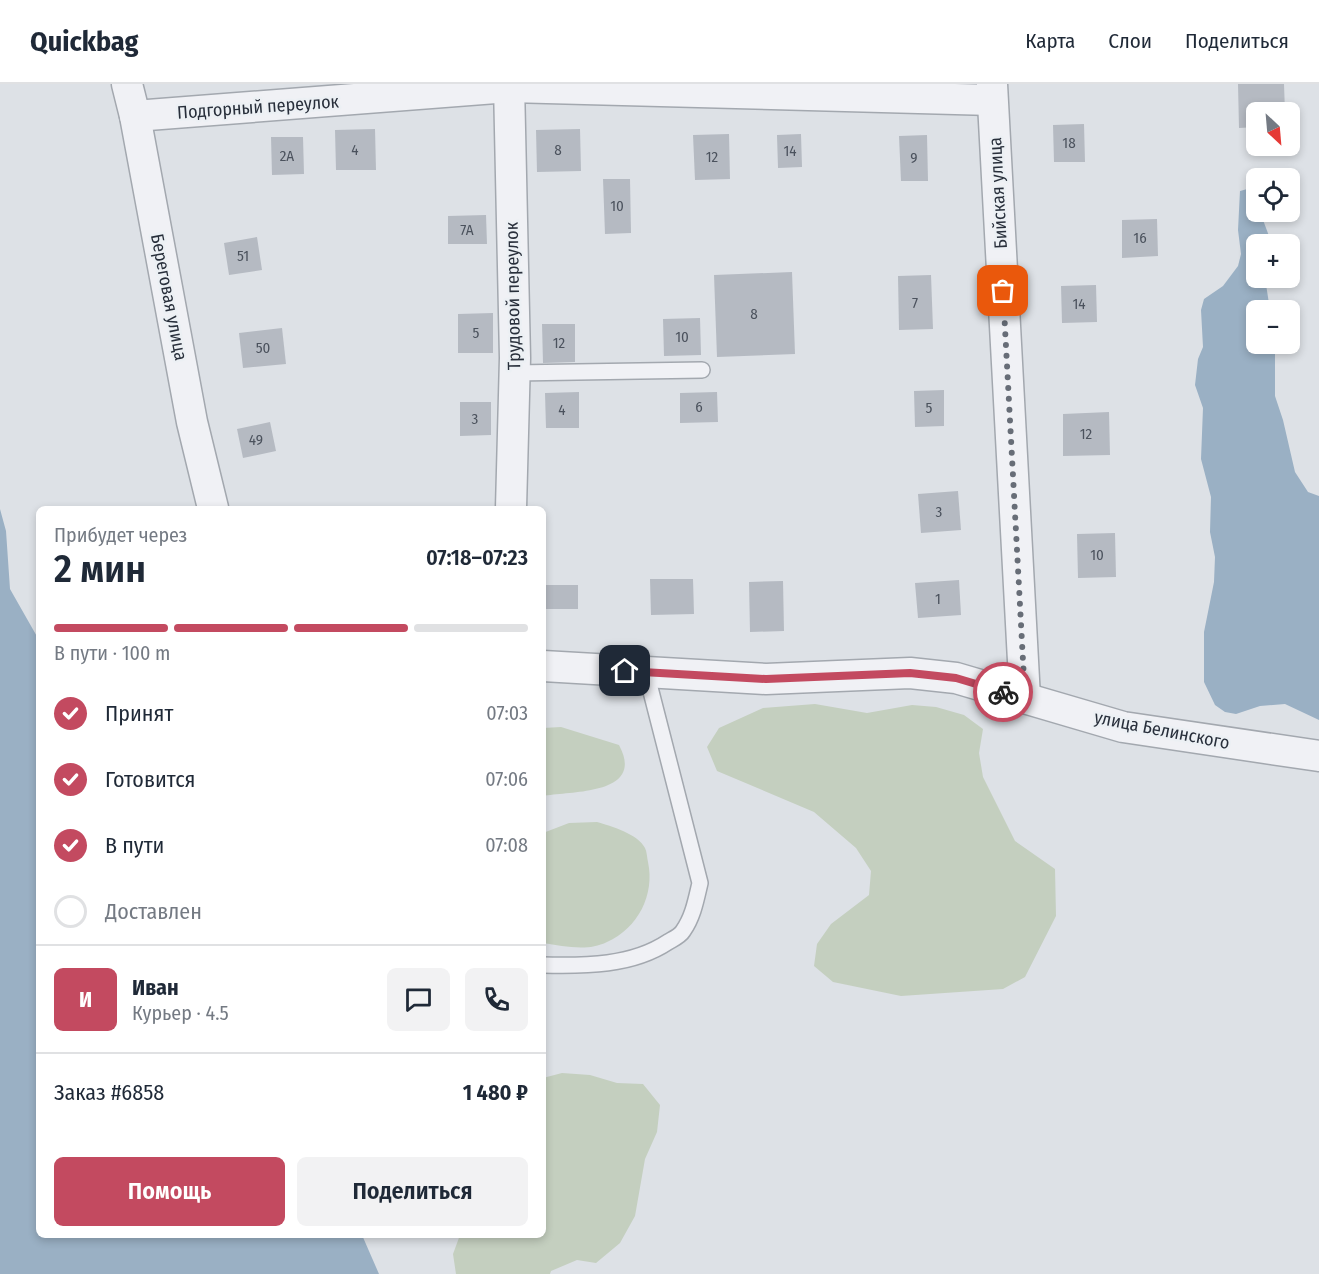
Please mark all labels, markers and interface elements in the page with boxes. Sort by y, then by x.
text: Quickbag [30,25,138,58]
text: Карта [1025,28,1075,54]
text: Слои [1108,28,1152,54]
text: Поделиться [1185,28,1289,54]
street label: Подгорный переулок [176,90,340,124]
north arrow [1246,102,1300,156]
map controls [1246,102,1300,354]
house number: 18 [1062,134,1076,152]
street label: Бийская улица [984,136,1012,249]
house number: 4 [351,141,359,159]
house number: 8 [554,141,562,159]
house number: 14 [783,142,797,160]
house number: 2А [280,147,294,165]
house number: 12 [706,148,719,166]
house number: 9 [910,149,918,167]
button: locate [1246,168,1300,222]
house number: 10 [610,197,624,215]
house number: 7А [460,221,474,239]
street label: Трудовой переулок [501,221,525,370]
house number: 16 [1133,229,1147,247]
street label: Береговая улица [146,232,192,362]
button: + [1246,234,1300,288]
house number: 51 [237,247,249,265]
pin [977,265,1028,316]
icon: bag [986,274,1019,307]
house number: 7 [912,294,918,312]
house number: 14 [1072,295,1086,313]
button: − [1246,300,1300,354]
house number: 8 [750,305,758,323]
house number: 5 [473,324,480,342]
house number: 10 [675,328,689,346]
house number: 12 [553,334,566,352]
house number: 50 [256,339,270,357]
house number: 6 [695,398,703,416]
house number: 5 [926,399,933,417]
house number: 4 [558,401,566,419]
house number: 3 [472,410,479,428]
house number: 12 [1080,425,1093,443]
house number: 49 [249,431,263,449]
house number: 3 [936,503,943,521]
text: Прибудет через [54,523,187,547]
text: 07:18–07:23 [426,544,528,571]
text: 2 мин [54,546,146,592]
house number: 10 [1090,546,1104,564]
house number: 1 [935,590,941,608]
text: В пути · 100 m [54,641,170,665]
pin [599,645,650,696]
icon: home [608,654,641,687]
courier [973,662,1033,722]
icon: bike [987,676,1020,709]
icon: check [54,697,87,730]
text: Принят [105,700,173,727]
text: 07:03 [486,701,528,725]
street label: улица Белинского [1092,706,1232,754]
icon: check [54,763,87,796]
text: Готовится [105,766,196,793]
text: 07:06 [485,767,528,791]
icon: check [54,829,87,862]
text: В пути [105,832,164,859]
text: 07:08 [485,833,528,857]
text: Доставлен [105,898,202,925]
button: chat [387,968,450,1031]
button: phone [465,968,528,1031]
text: Иван [132,974,179,1001]
text: И [79,986,92,1013]
text: Курьер · 4.5 [132,1001,229,1025]
text: Заказ #6858 [54,1079,164,1106]
text: 1 480 ₽ [463,1079,528,1106]
button: Помощь [54,1157,285,1226]
button: Поделиться [297,1157,528,1226]

